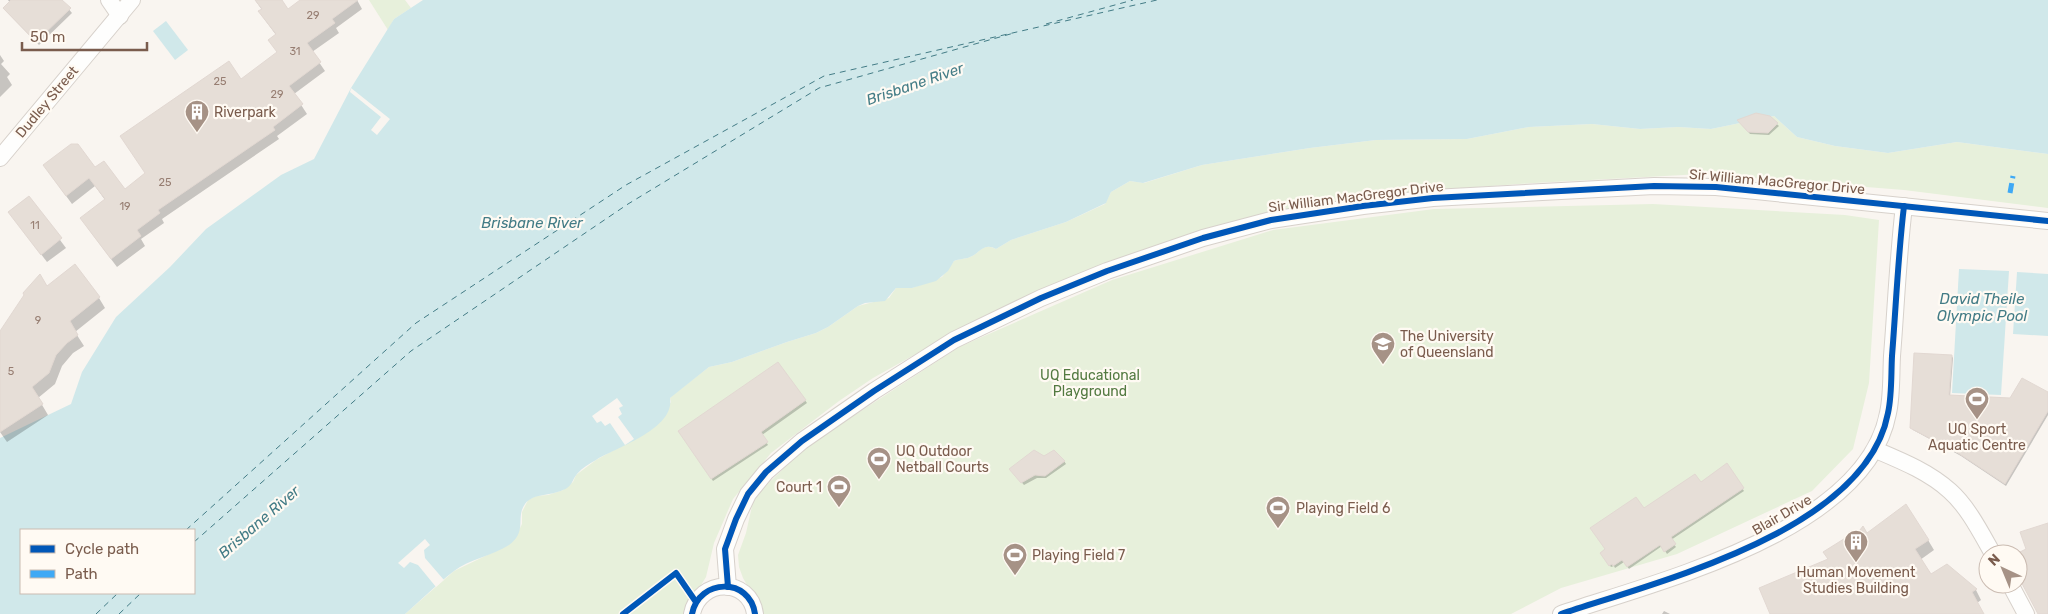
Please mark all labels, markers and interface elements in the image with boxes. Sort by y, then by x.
house number: 29 [307,9,319,22]
scale bar [22,20,148,52]
text: 50 m [30,28,65,46]
house number: 31 [289,45,301,58]
water label: Brisbane River [864,59,967,109]
street label: Dudley Street [12,62,82,141]
house number: 25 [214,75,227,88]
house number: 29 [271,88,283,101]
building icon: Riverpark [184,99,210,133]
place label: Riverpark [214,104,277,121]
street label: Sir William MacGregor Drive [1688,166,1866,198]
house number: 25 [159,176,172,189]
street label: Sir William MacGregor Drive [1267,178,1445,216]
house number: 19 [119,200,131,213]
water label: Brisbane River [481,214,584,232]
house number: 11 [30,219,40,232]
water label: David Theile Olympic Pool [1937,290,2028,325]
house number: 9 [35,314,41,327]
place label: The University of Queensland [1400,328,1494,361]
school or university icon: The University of Queensland [1370,331,1396,365]
house number: 5 [8,365,15,378]
park label: UQ Educational Playground [1040,367,1140,400]
sports icon: UQ Sport Aquatic Centre [1964,386,1990,420]
place label: UQ Sport Aquatic Centre [1928,421,2026,454]
place label: UQ Outdoor Netball Courts [896,443,989,476]
sports icon: UQ Outdoor Netball Courts [866,446,892,480]
sports icon: Court 1 [826,474,852,508]
place label: Court 1 [776,479,822,496]
water label: Brisbane River [215,481,304,562]
street label: Blair Drive [1749,491,1815,539]
sports icon: Playing Field 6 [1265,495,1291,529]
place label: Playing Field 6 [1296,500,1390,517]
legend [20,529,195,594]
building icon: Human Movement Studies Building [1843,529,1869,563]
text: Cycle path [65,540,139,558]
sports icon: Playing Field 7 [1002,542,1028,576]
north arrow [1978,544,2028,594]
place label: Playing Field 7 [1032,547,1125,564]
text: N [1985,550,2004,570]
place label: Human Movement Studies Building [1797,564,1916,597]
text: Path [65,565,98,583]

